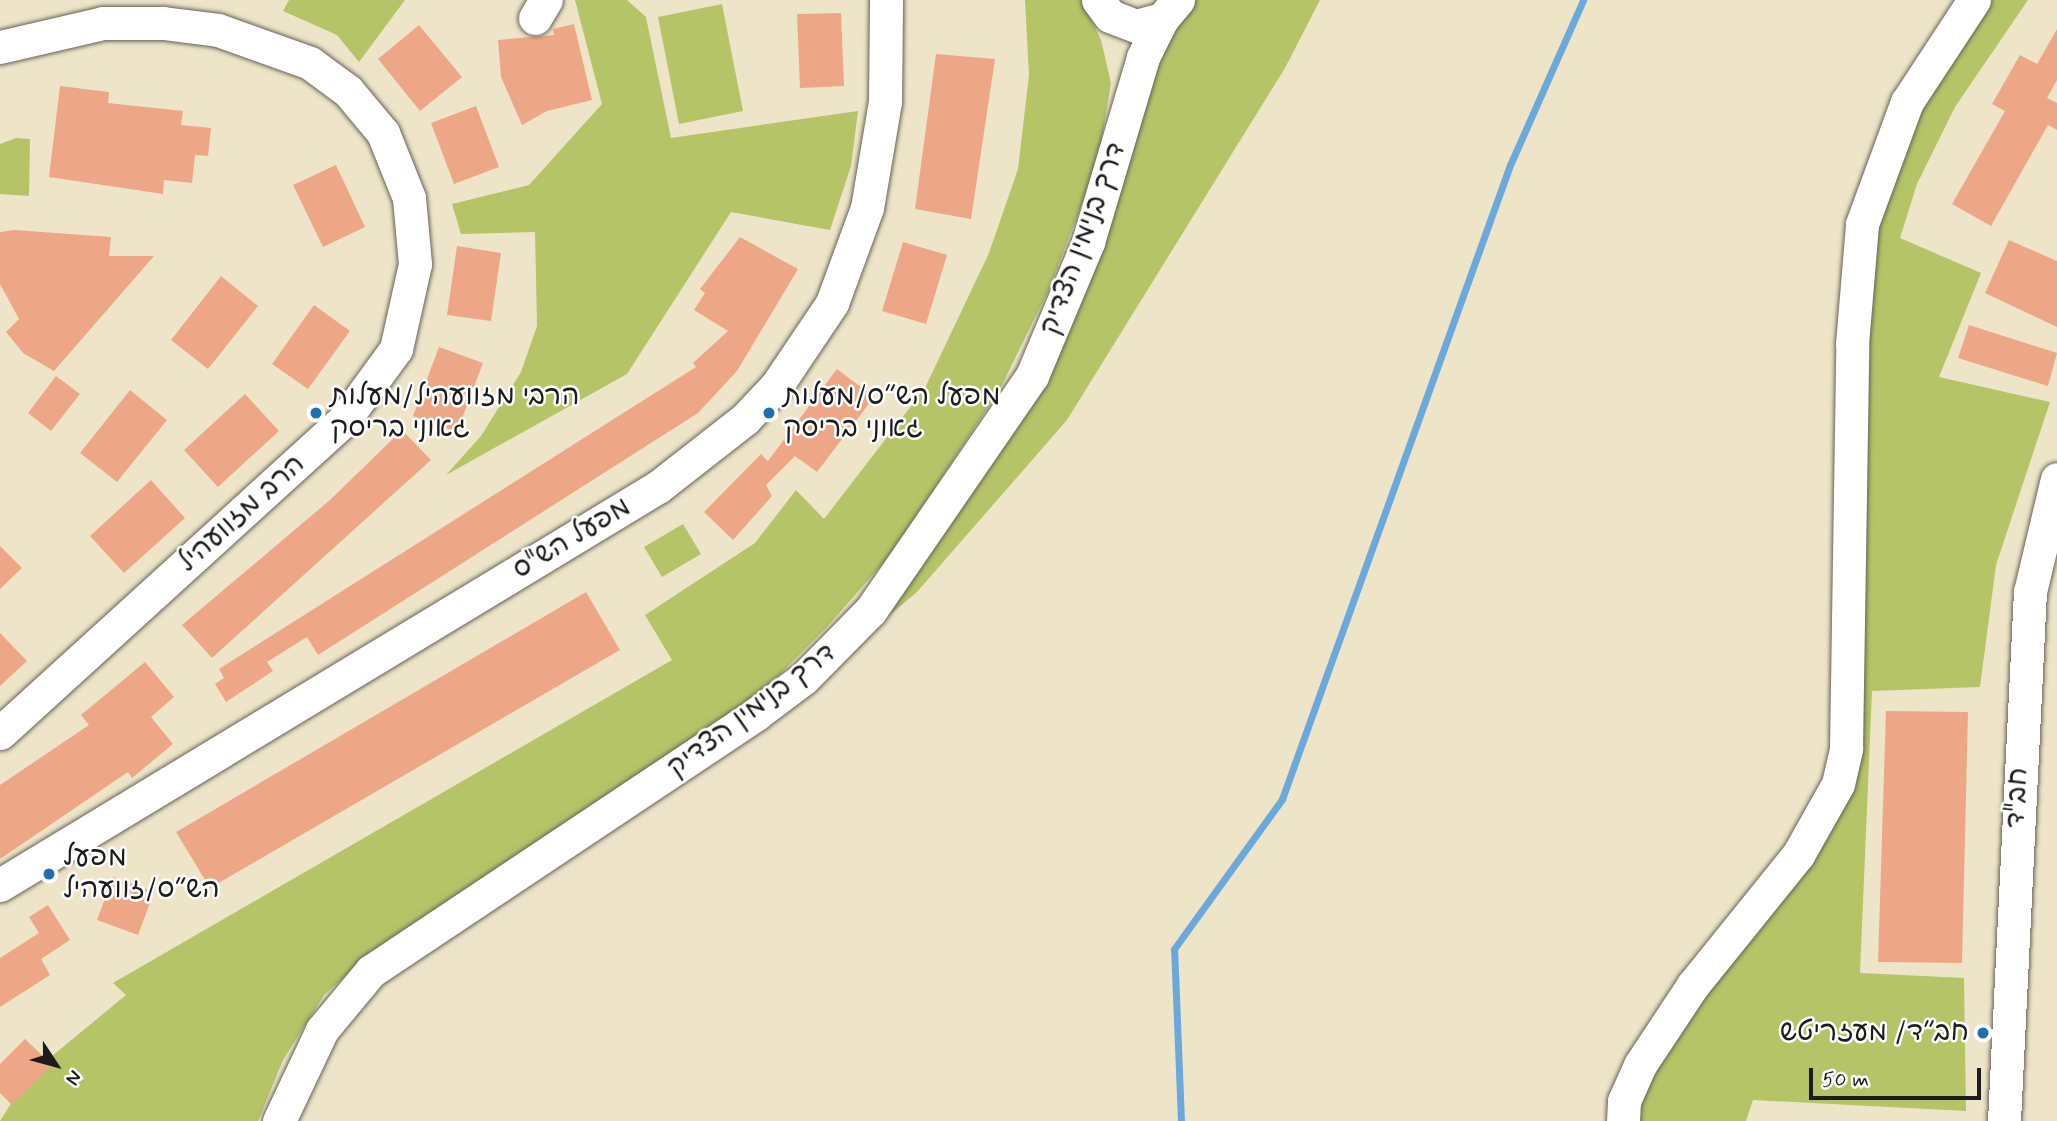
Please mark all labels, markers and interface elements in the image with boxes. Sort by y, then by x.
street label: דרך בנימין הצדיק [1034,138,1134,340]
place label: הרבי מזוועהיל/מעלות גאוני בריסק [330,380,580,446]
place label: מפעל הש״ס/מעלות גאוני בריסק [783,380,1001,446]
marker: הרבי מזוועהיל/מעלות גאוני בריסק [308,405,324,421]
marker: מפעל הש״ס/מעלות גאוני בריסק [761,405,777,421]
street label: הרב מזוועהיל [171,448,313,580]
street label: מפעל הש"ס [507,491,637,587]
street label: דרך בנימין הצדיק [661,637,843,785]
street label: חב"ד [2000,767,2036,829]
place label: מפעל הש״ס/זוועהיל [63,841,220,907]
marker: מפעל הש״ס/זוועהיל [41,866,57,882]
place label: חב״ד/ מעזריטש [1780,1016,1969,1050]
marker: חב״ד/ מעזריטש [1975,1025,1991,1041]
north arrow [21,1030,91,1100]
scale bar [1812,1054,1983,1098]
text: N [60,1065,87,1090]
text: 50 m [1822,1066,1869,1094]

